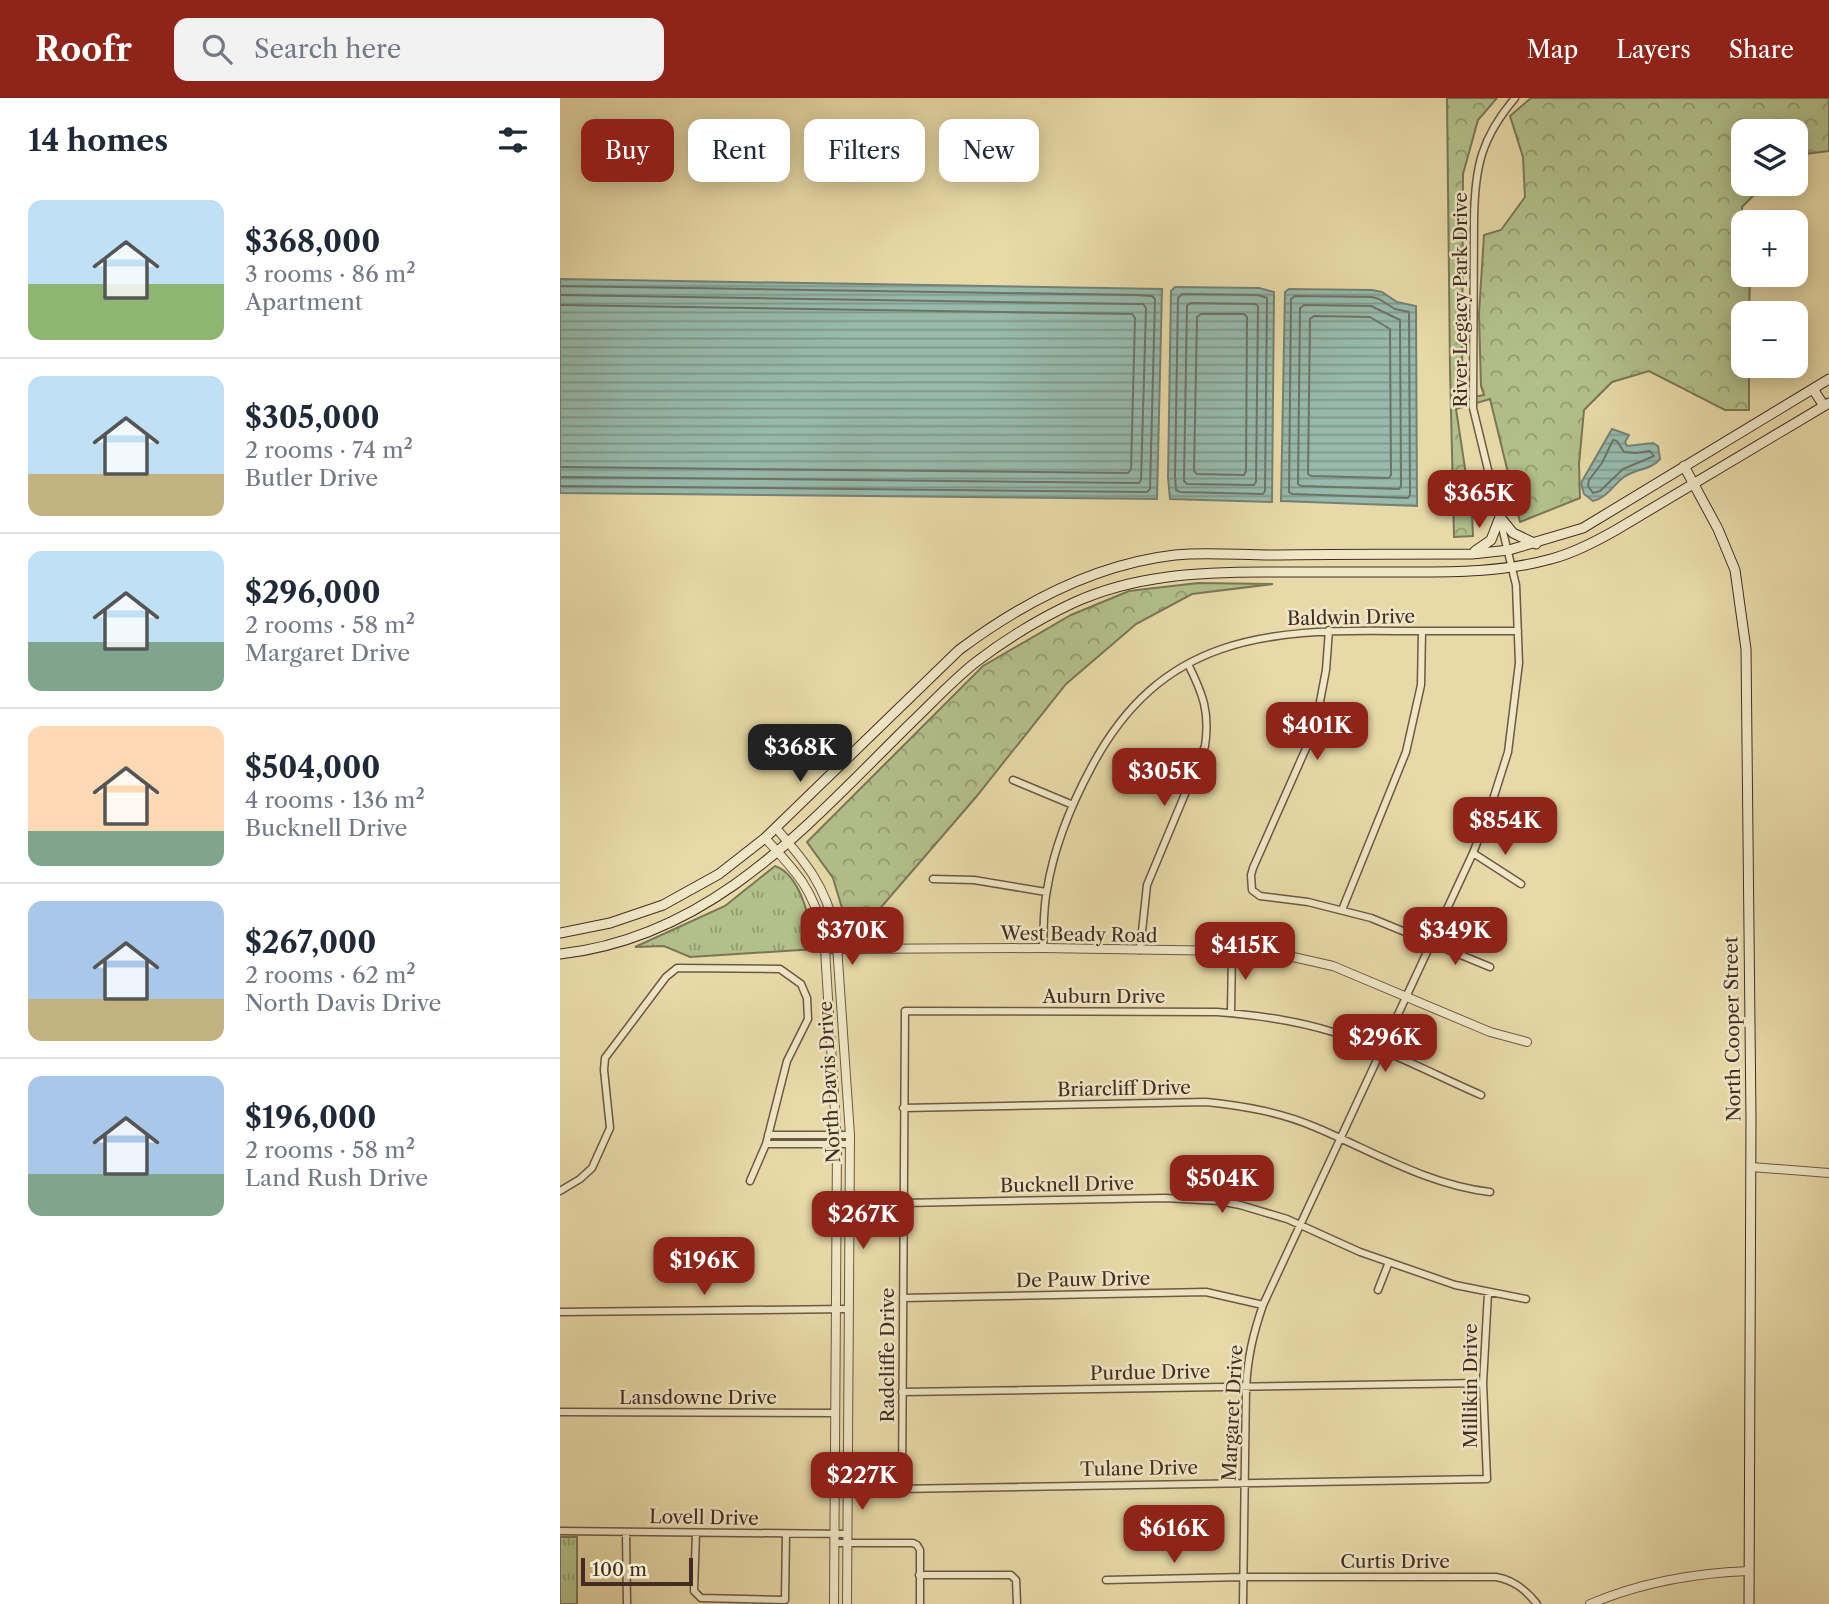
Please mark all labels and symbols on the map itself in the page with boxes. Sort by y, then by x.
street label: River Legacy Park Drive [1449,192,1472,408]
pin: $365K [1430,470,1528,530]
street label: Baldwin Drive [1287,605,1415,630]
pin: $401K [1268,702,1366,762]
pin: $368K [751,724,849,784]
pin: $305K [1115,748,1213,808]
pin: $854K [1456,798,1554,857]
pin: $370K [803,908,901,967]
pin: $349K [1406,908,1504,967]
street label: West Beady Road [999,922,1158,947]
pin: $415K [1196,922,1294,982]
street label: North Cooper Street [1719,936,1746,1122]
street label: Auburn Drive [1041,985,1166,1008]
street label: North Davis Drive [814,1000,845,1164]
pin: $296K [1336,1014,1434,1074]
street label: Briarcliff Drive [1057,1076,1191,1101]
pin: $504K [1173,1156,1271,1215]
street label: Bucknell Drive [1000,1172,1134,1197]
pin: $267K [814,1192,912,1251]
pin: $196K [655,1238,753,1297]
street label: De Pauw Drive [1016,1267,1150,1292]
street label: Radcliffe Drive [876,1288,899,1422]
street label: Millikin Drive [1459,1323,1482,1449]
street label: Margaret Drive [1217,1344,1248,1482]
street label: Purdue Drive [1090,1360,1210,1385]
street label: Lansdowne Drive [619,1386,777,1409]
pin: $227K [813,1452,911,1512]
street label: Tulane Drive [1080,1456,1198,1481]
street label: Lovell Drive [649,1505,759,1530]
pin: $616K [1125,1506,1223,1565]
street label: Curtis Drive [1340,1550,1450,1573]
scale bar [581,1555,693,1587]

